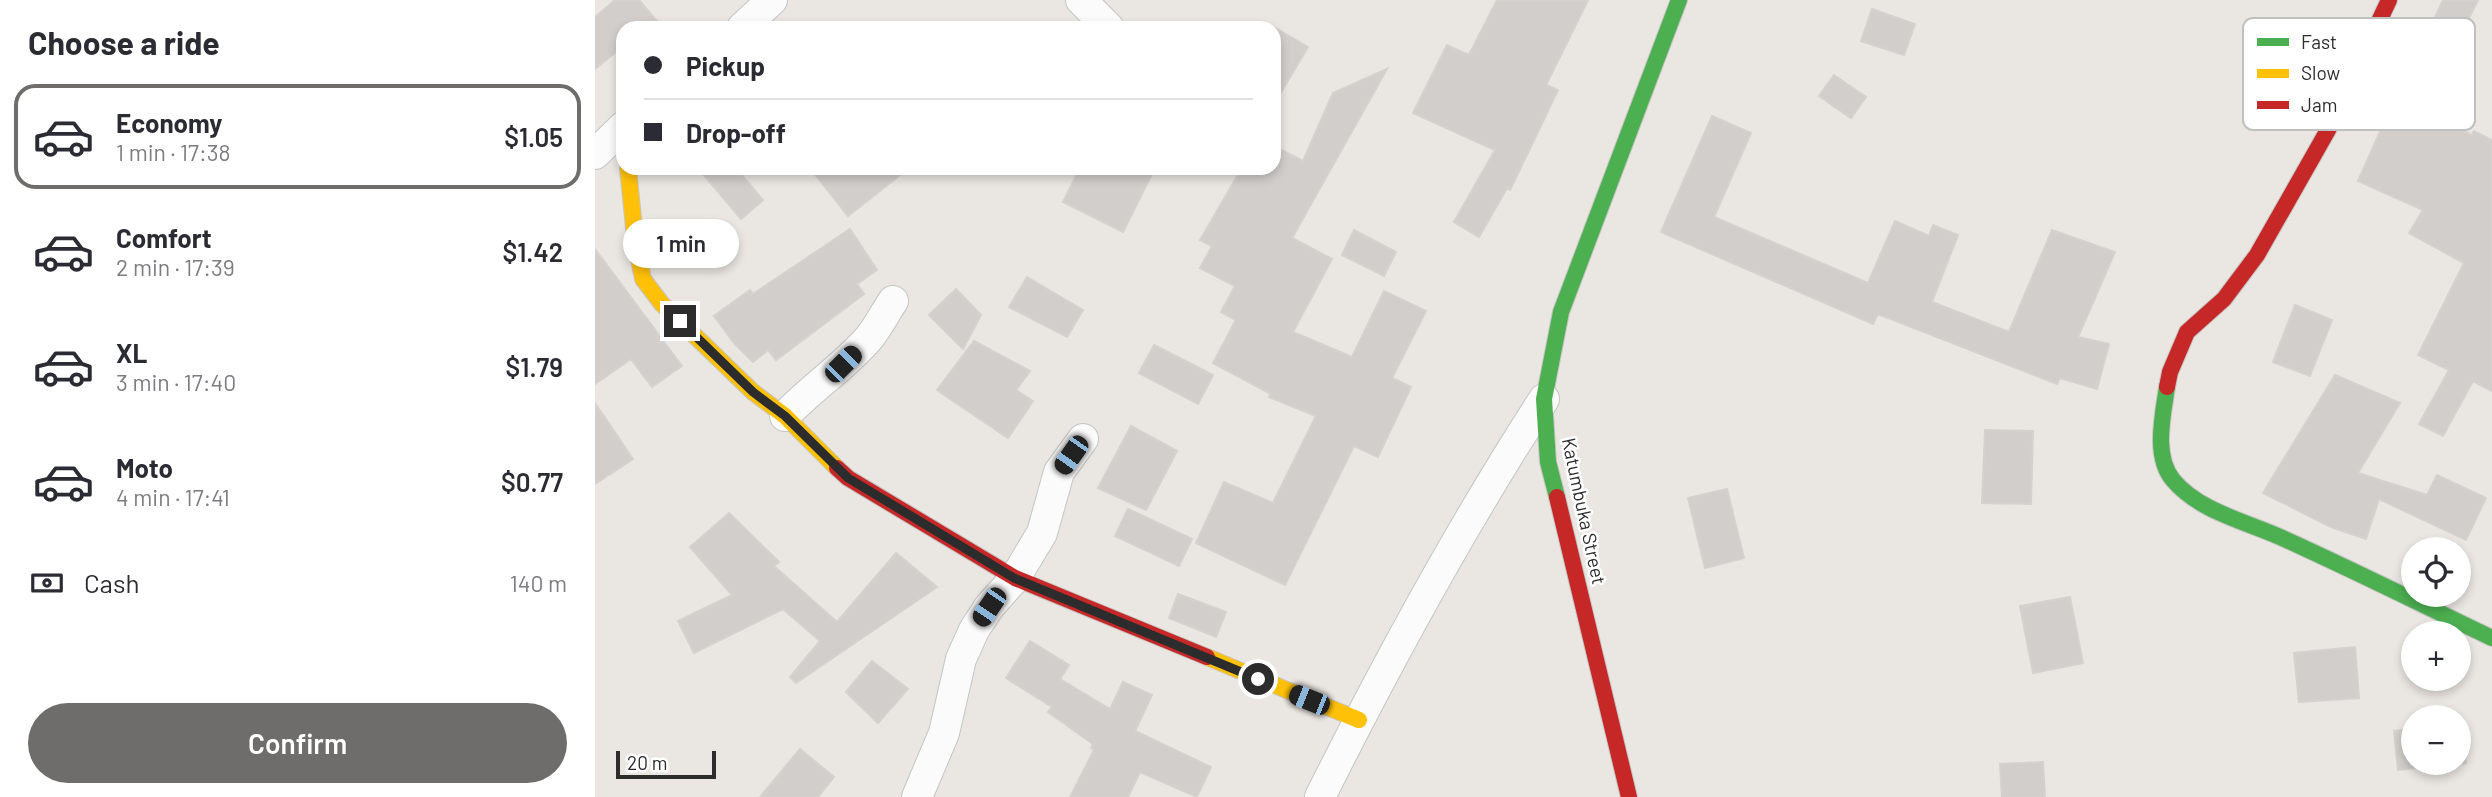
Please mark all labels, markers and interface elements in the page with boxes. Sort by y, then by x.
legend [2243,18,2475,130]
text: Choose a ride [28,23,220,61]
text: Fast [2301,30,2337,53]
text: Pickup [686,50,765,81]
text: Slow [2301,61,2340,84]
text: Jam [2301,93,2337,116]
icon: car [32,105,95,168]
text: Economy [116,107,222,138]
text: Drop-off [686,117,786,148]
text: $1.05 [504,121,563,152]
text: 1 min · 17:38 [116,138,231,166]
callout: 1 min [622,219,738,268]
icon: car [32,220,95,283]
text: Comfort [116,222,212,253]
text: 1 min [656,229,706,257]
text: $1.42 [502,236,563,267]
text: 2 min · 17:39 [116,253,235,281]
route end [664,305,696,337]
icon: car [32,335,95,398]
text: XL [116,337,147,368]
car [821,342,866,386]
text: $1.79 [506,351,563,382]
text: 3 min · 17:40 [116,368,236,396]
car [1051,432,1092,478]
street label: Katumbuka Street [1558,435,1611,586]
icon: car [32,450,95,513]
text: Moto [116,452,173,483]
text: $0.77 [501,466,563,497]
text: 4 min · 17:41 [116,483,230,511]
map controls [2401,537,2471,775]
button: locate [2401,537,2471,607]
icon: cash [28,564,66,602]
text: Cash [84,567,139,598]
text: 140 m [510,569,567,597]
car [969,584,1010,630]
button: + [2401,621,2471,691]
route start [1242,663,1274,695]
car [1286,682,1333,718]
button: Confirm [28,703,567,783]
button: − [2401,705,2471,775]
scale bar [616,748,716,780]
text: 20 m [627,751,667,774]

